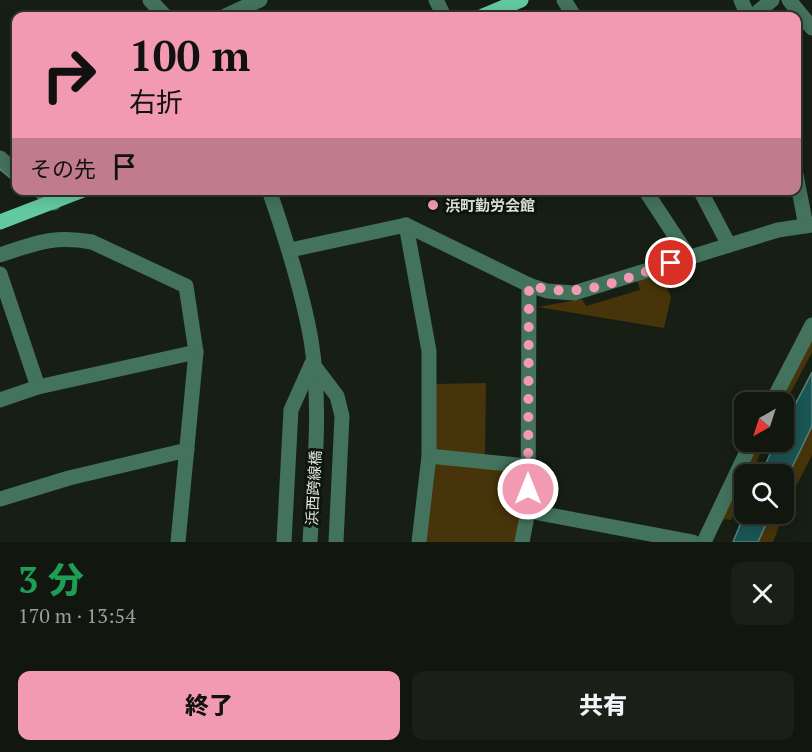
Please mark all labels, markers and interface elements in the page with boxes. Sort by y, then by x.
text: 100 m [129,27,250,83]
icon: right [30,36,108,114]
text: 右折 [129,84,183,120]
icon: arrive [108,150,141,183]
text: その先 [30,154,96,183]
place label: 浜町勤労会館 [445,195,535,215]
marker: 浜町勤労会館 [426,198,440,212]
pin [645,237,696,288]
icon: arrive [654,246,687,279]
north arrow [734,392,794,452]
map controls [734,392,794,524]
street label: 浜西跨線橋 [301,450,325,526]
position arrow [496,457,560,521]
button: search [734,464,794,524]
text: 3 分 [18,556,84,603]
button: close [731,562,794,625]
text: 170 m · 13:54 [18,602,136,629]
button: 終了 [18,671,400,740]
button: 共有 [412,671,794,740]

